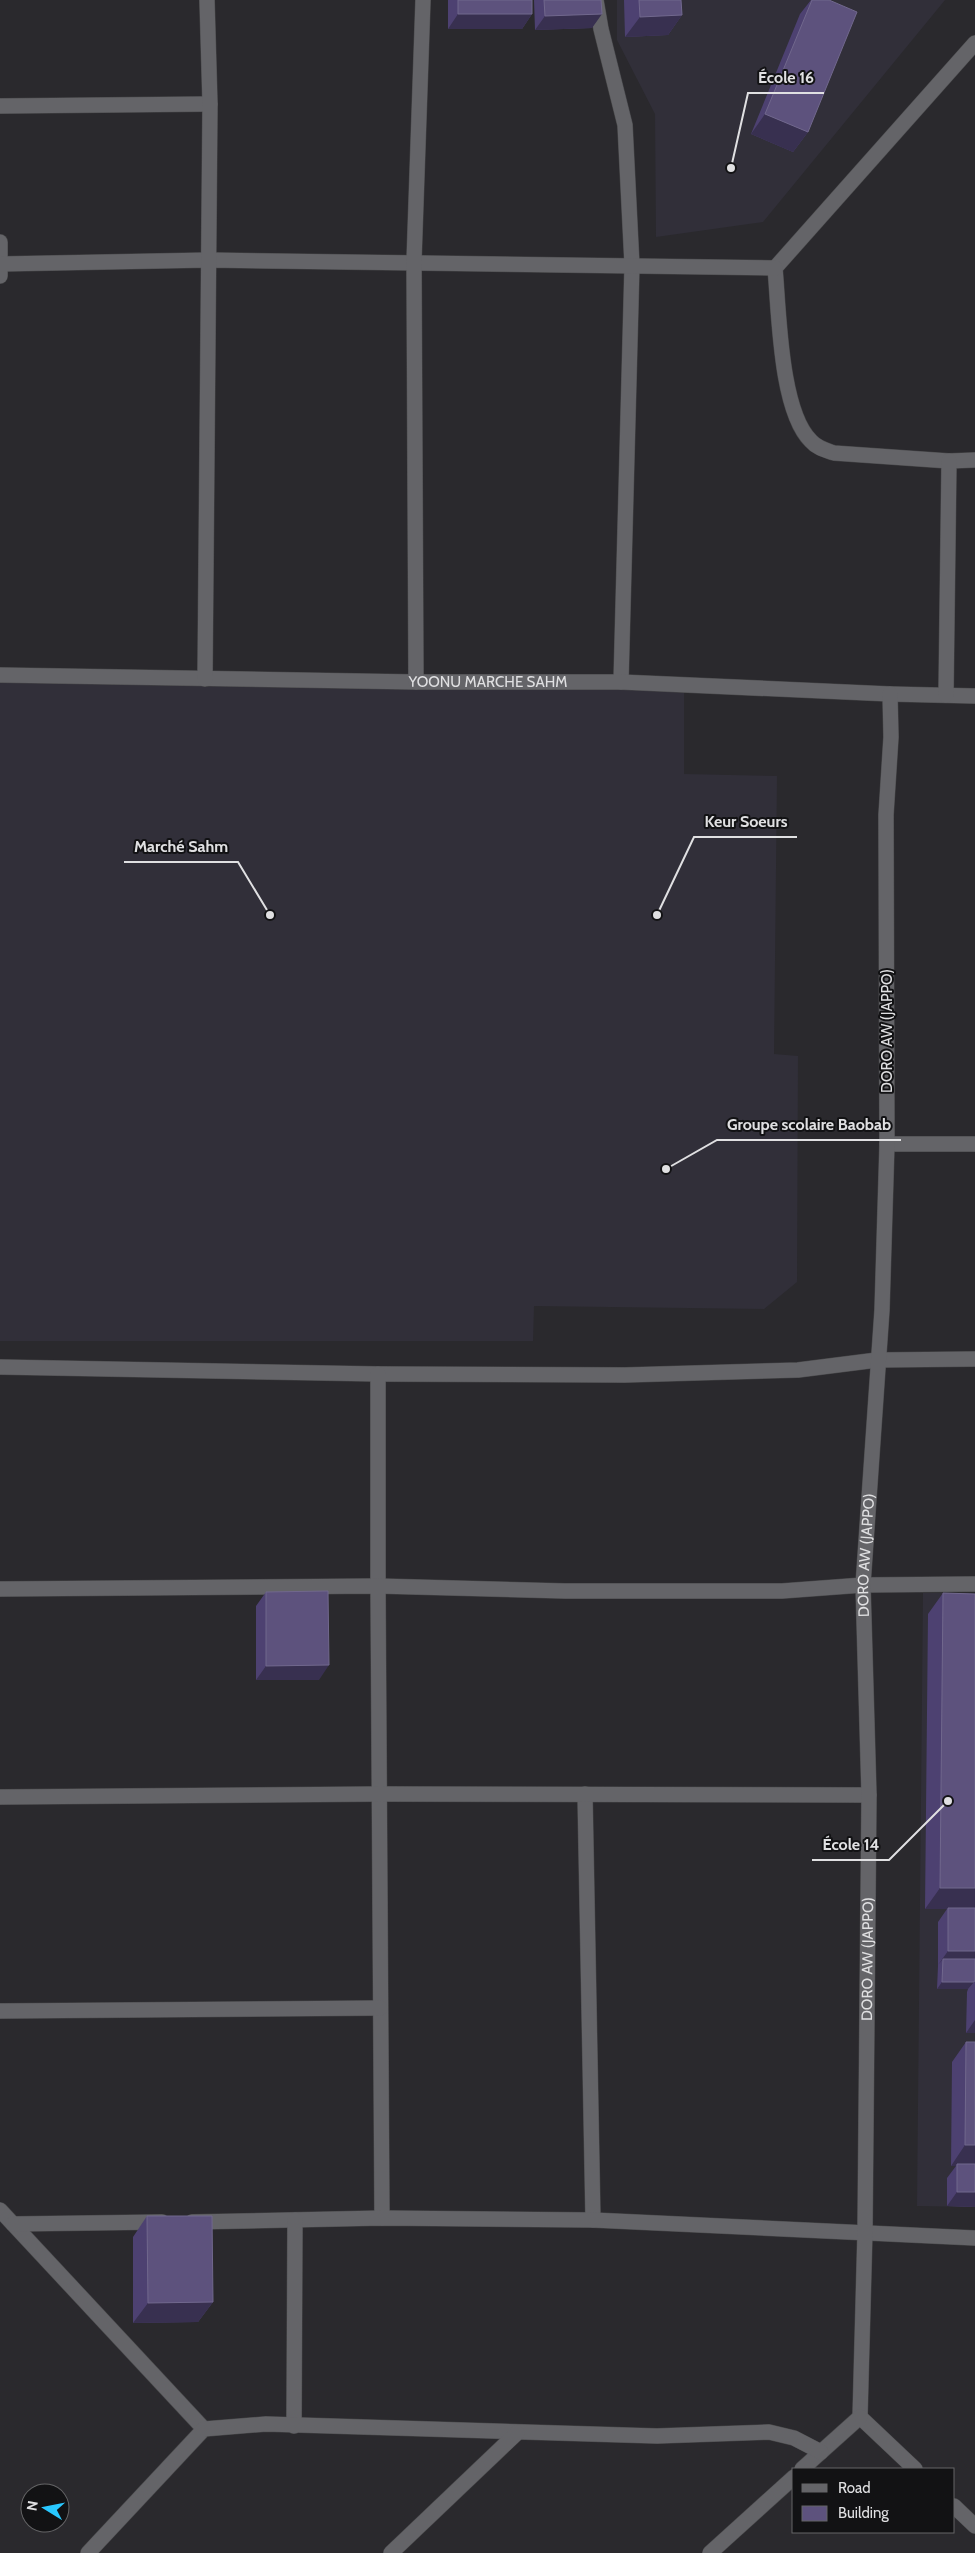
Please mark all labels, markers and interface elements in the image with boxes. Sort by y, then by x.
callout: École 16 [748,62,824,93]
text: École 16 [758,68,814,87]
street label: YOONU MARCHE SAHM [407,673,567,691]
callout: Keur Soeurs [694,806,797,837]
text: Keur Soeurs [705,812,788,831]
callout: Marché Sahm [124,831,238,862]
text: Marché Sahm [134,837,228,856]
street label: DORO AW (JAPPO) [878,969,896,1093]
callout: Groupe scolaire Baobab [717,1109,901,1140]
text: Groupe scolaire Baobab [727,1115,891,1134]
street label: DORO AW (JAPPO) [854,1493,878,1617]
callout: École 14 [812,1829,889,1860]
text: École 14 [822,1835,880,1854]
street label: DORO AW (JAPPO) [858,1897,877,2021]
legend [792,2468,955,2533]
text: Road [838,2479,871,2497]
north arrow [20,2483,70,2533]
text: N [22,2499,42,2512]
text: Building [838,2504,889,2522]

